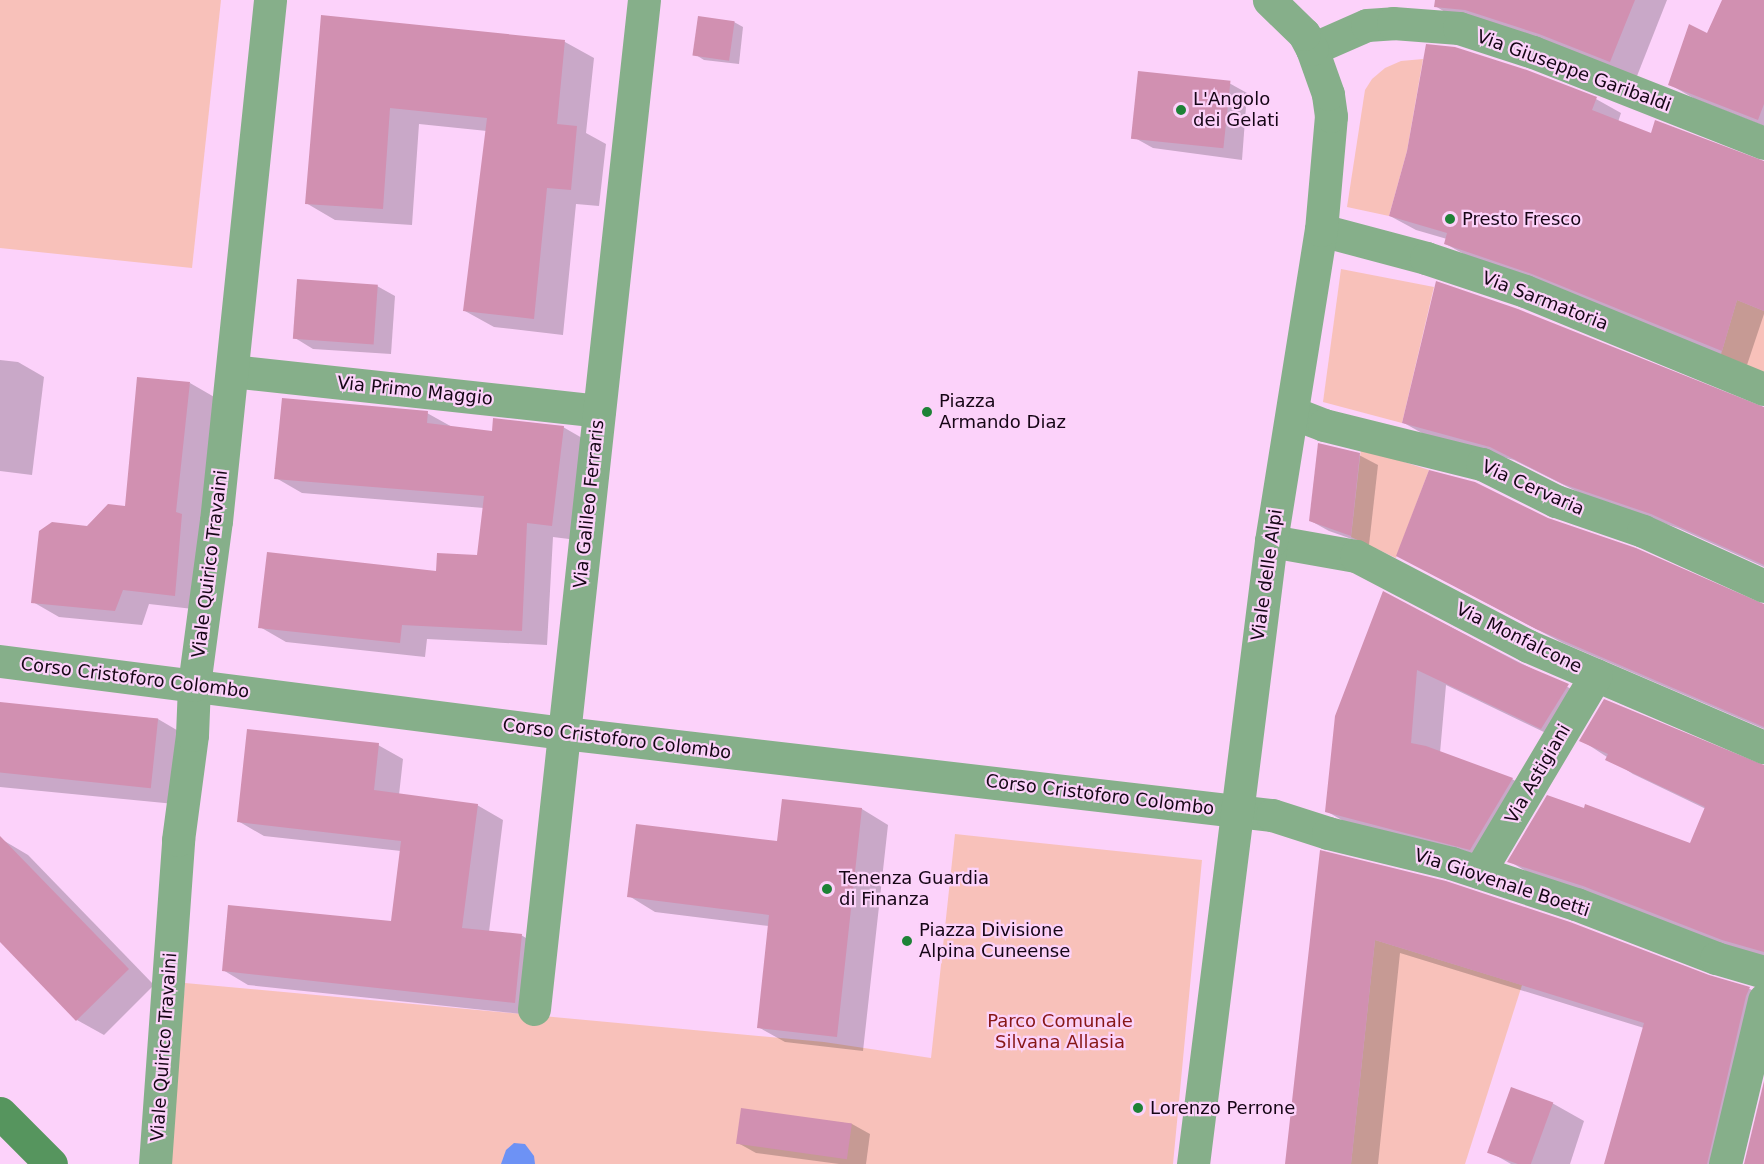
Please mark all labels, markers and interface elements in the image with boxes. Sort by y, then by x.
street label: Via Giuseppe Garibaldi [1474,26,1674,116]
place label: L'Angolo dei Gelati [1193,89,1279,132]
marker: L'Angolo dei Gelati [1174,103,1188,117]
place label: Presto Fresco [1462,208,1581,230]
marker: Presto Fresco [1443,212,1457,226]
street label: Via Sarmatoria [1479,267,1611,335]
street label: Via Primo Maggio [336,372,494,410]
place label: Piazza Armando Diaz [939,391,1066,434]
marker: Piazza Armando Diaz [920,405,934,419]
street label: Via Galileo Ferraris [569,419,609,589]
street label: Via Cervaria [1478,456,1588,520]
street label: Viale Quirico Travaini [188,469,232,659]
street label: Viale delle Alpi [1247,508,1287,642]
street label: Via Monfalcone [1453,598,1585,678]
street label: Corso Cristoforo Colombo [19,653,251,703]
street label: Corso Cristoforo Colombo [501,714,733,764]
street label: Via Astigiani [1501,720,1575,828]
street label: Corso Cristoforo Colombo [984,770,1216,820]
street label: Via Giovenale Boetti [1412,844,1592,922]
place label: Tenenza Guardia di Finanza [839,868,989,910]
marker: Tenenza Guardia di Finanza [820,882,834,896]
place label: Piazza Divisione Alpina Cuneense [919,920,1070,962]
marker: Piazza Divisione Alpina Cuneense [900,934,914,948]
street label: Viale Quirico Travaini [147,952,181,1142]
park label: Parco Comunale Silvana Allasia [987,1011,1133,1054]
place label: Lorenzo Perrone [1150,1097,1295,1119]
marker: Lorenzo Perrone [1131,1101,1145,1115]

